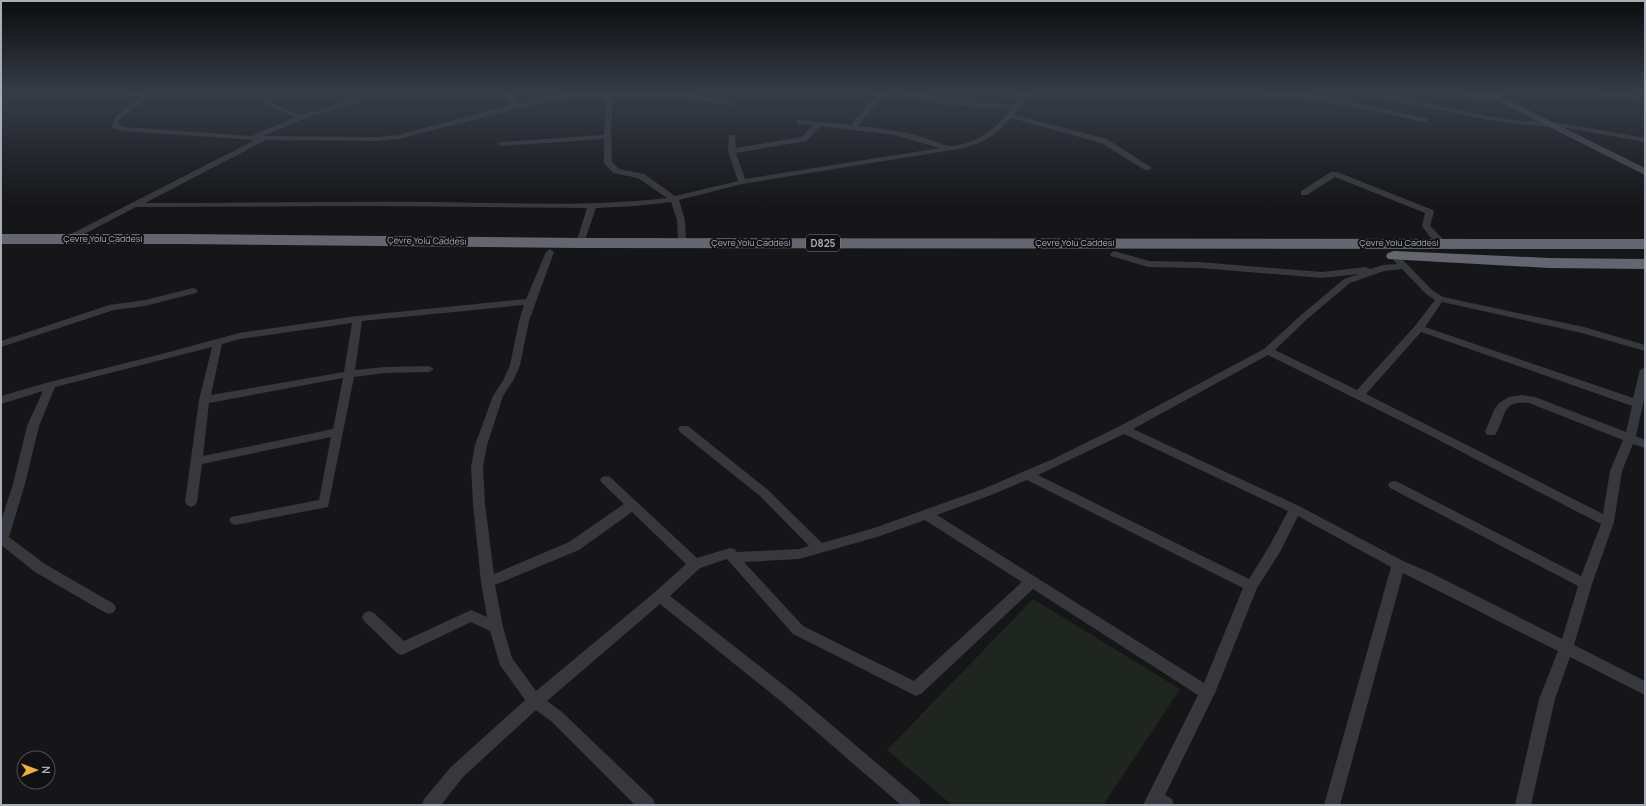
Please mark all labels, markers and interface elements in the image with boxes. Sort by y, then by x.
street label: Çevre Yolu Caddesi [63,232,143,245]
street label: Çevre Yolu Caddesi [387,233,467,248]
road number: D825 [806,235,840,251]
street label: Çevre Yolu Caddesi [711,236,791,249]
street label: Çevre Yolu Caddesi [1035,236,1115,249]
street label: Çevre Yolu Caddesi [1359,236,1439,249]
north arrow [16,750,56,790]
text: N [39,766,54,774]

